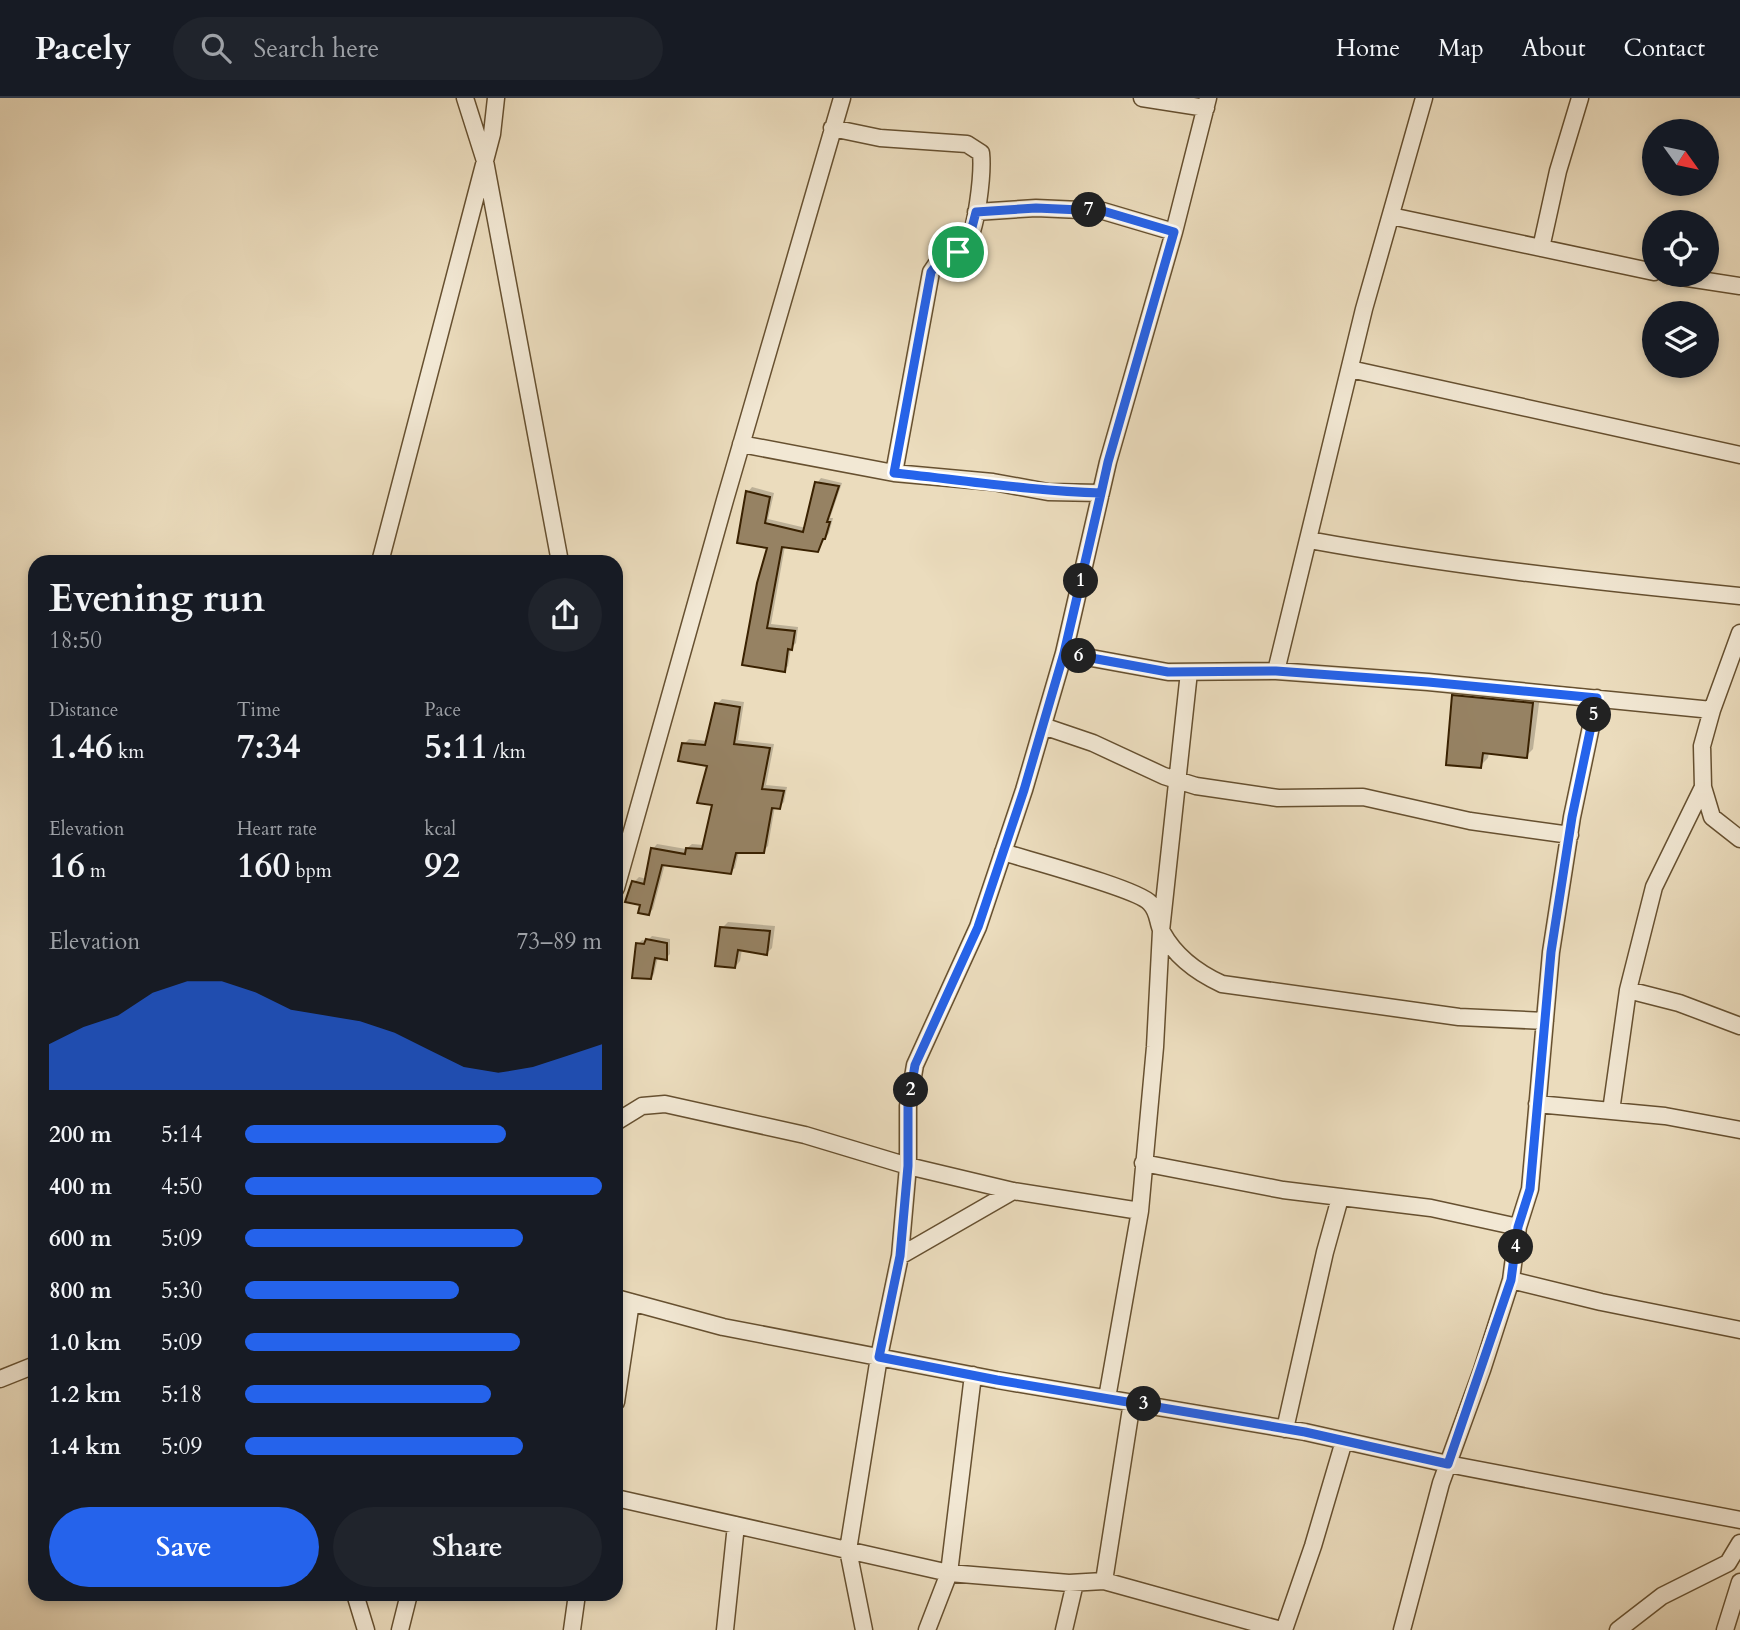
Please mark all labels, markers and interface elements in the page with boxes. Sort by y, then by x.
search box [173,17,663,80]
text: Pacely [35,26,131,71]
icon: search [197,29,235,67]
text: Search here [253,31,379,66]
text: Home [1336,32,1400,65]
text: Map [1438,32,1484,65]
text: About [1522,32,1586,65]
text: Contact [1624,32,1705,65]
north arrow [1642,119,1718,196]
map controls [1642,119,1719,378]
pin: 7 [1072,192,1106,228]
text: 7 [1084,196,1093,222]
button: locate [1642,210,1719,287]
pin [928,222,988,282]
icon: arrive [939,233,977,271]
button: layers [1642,301,1719,378]
pin: 1 [1064,564,1098,598]
text: 1 [1076,567,1085,593]
text: Evening run [49,573,265,625]
button: share [528,578,602,652]
text: 18:50 [49,625,102,656]
pin: 6 [1062,638,1096,674]
text: 6 [1074,642,1083,668]
text: Distance [49,697,118,723]
text: Time [237,697,281,723]
text: Pace [424,697,461,723]
pin: 5 [1576,698,1612,732]
text: 5 [1589,701,1598,727]
text: 1.46 [49,723,113,771]
text: 7:34 [237,723,301,771]
text: 5:11 [424,723,488,771]
text: km [113,739,144,765]
text: /km [488,739,526,765]
text: Elevation [49,816,124,842]
text: Heart rate [237,816,317,842]
text: kcal [424,816,456,842]
text: 16 [49,842,85,890]
text: 160 [237,842,290,890]
text: 92 [424,842,460,890]
text: m [85,858,106,884]
text: bpm [290,858,332,884]
text: Elevation [49,926,140,957]
text: 73–89 m [517,926,602,957]
pin: 2 [894,1072,928,1108]
text: 2 [906,1076,915,1102]
text: 200 m [49,1119,112,1150]
text: 5:14 [161,1119,202,1150]
text: 400 m [49,1171,112,1202]
text: 4:50 [161,1171,202,1202]
text: 600 m [49,1223,112,1254]
text: 5:09 [161,1223,202,1254]
pin: 4 [1498,1230,1534,1264]
text: 4 [1511,1233,1520,1259]
text: 800 m [49,1275,112,1306]
text: 5:30 [161,1275,202,1306]
text: 1.0 km [49,1327,121,1358]
text: 5:09 [161,1327,202,1358]
text: 1.2 km [49,1379,121,1410]
text: 5:18 [161,1379,202,1410]
pin: 3 [1126,1386,1162,1422]
text: 3 [1139,1390,1148,1416]
text: 1.4 km [49,1431,121,1462]
text: 5:09 [161,1431,202,1462]
button: Save [49,1507,319,1587]
button: Share [333,1507,602,1587]

